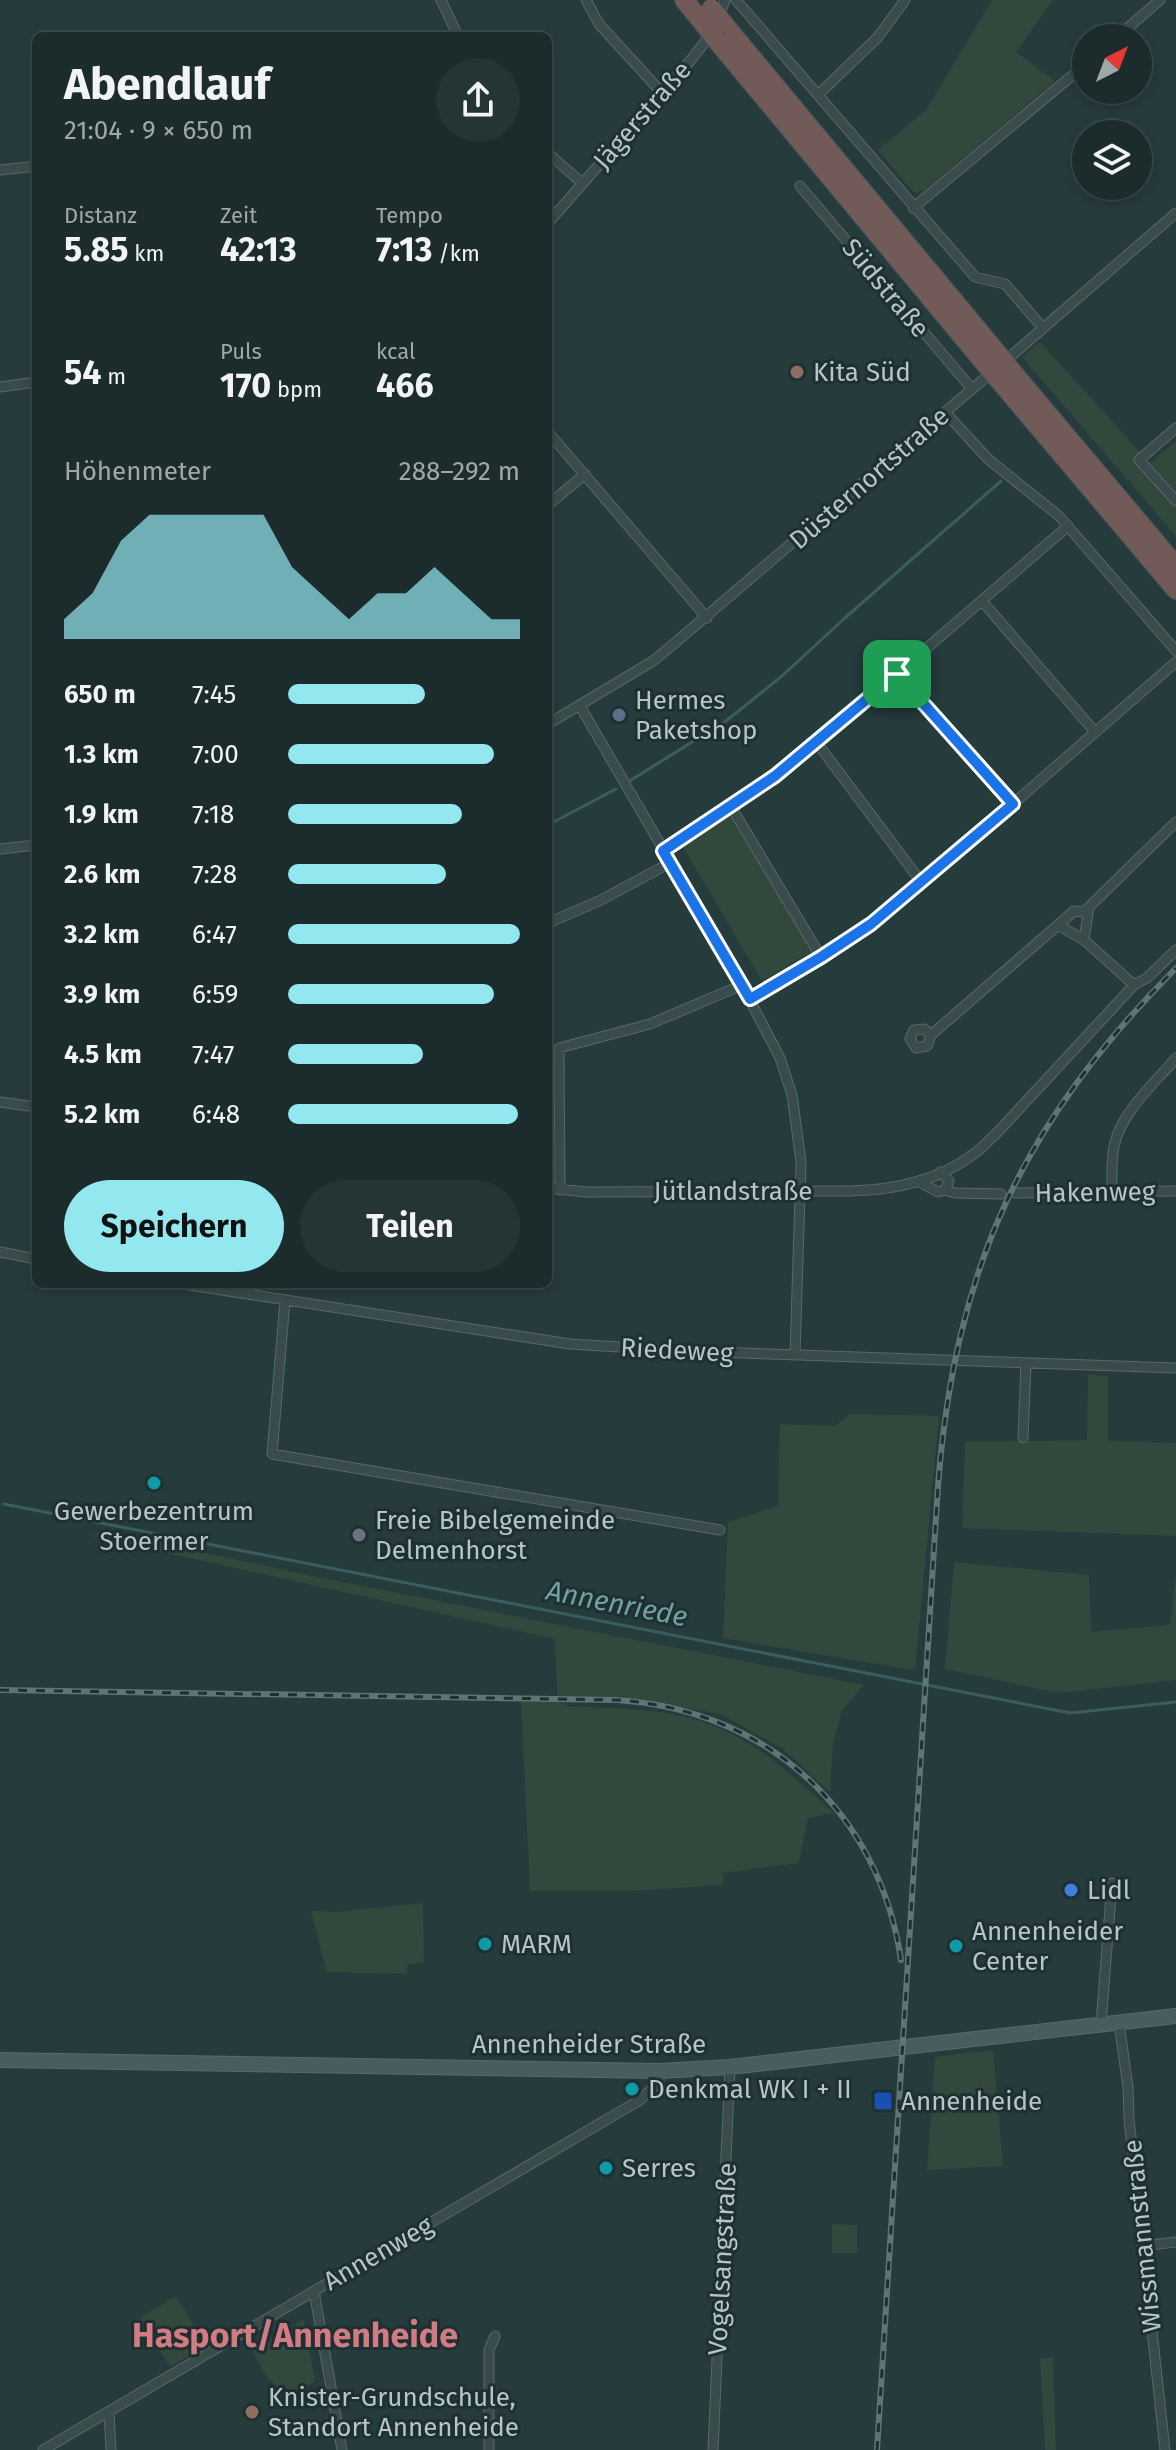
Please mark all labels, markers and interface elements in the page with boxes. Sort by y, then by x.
north arrow [1072,24,1152,104]
map controls [1072,24,1152,200]
street label: Jägerstraße [587,55,698,176]
text: Abendlauf [64,58,270,111]
button: share [436,58,520,142]
text: 21:04 · 9 × 650 m [64,115,253,146]
button: layers [1072,120,1152,200]
text: Distanz [64,202,137,229]
text: Zeit [220,202,257,229]
text: Tempo [376,202,443,229]
text: 5.85 [64,229,128,270]
text: 42:13 [220,229,297,270]
text: 7:13 [376,229,432,270]
street label: Südstraße [835,233,936,344]
text: km [128,240,164,267]
text: /km [432,240,480,267]
text: Puls [220,338,262,365]
text: kcal [376,338,416,365]
text: 54 [64,352,101,393]
place label: Kita Süd [813,357,911,388]
text: m [101,363,126,390]
marker: Kita Süd [788,363,806,381]
text: 170 [220,365,271,406]
text: 466 [376,365,434,406]
text: bpm [271,376,322,403]
street label: Düsternortstraße [783,401,956,556]
text: Höhenmeter [64,456,211,487]
text: 288–292 m [399,456,520,487]
pin [863,640,931,708]
icon: arrive [875,652,919,696]
text: 650 m [64,679,136,710]
text: 7:45 [192,679,236,710]
place label: Hermes Paketshop [635,685,757,746]
marker: Hermes Paketshop [610,706,628,724]
text: 1.3 km [64,739,139,770]
text: 7:00 [192,739,239,770]
text: 1.9 km [64,799,139,830]
text: 7:18 [192,799,234,830]
text: 2.6 km [64,859,141,890]
text: 7:28 [192,859,237,890]
text: 3.2 km [64,919,140,950]
text: 6:47 [192,919,237,950]
text: 3.9 km [64,979,140,1010]
text: 6:59 [192,979,239,1010]
text: 4.5 km [64,1039,142,1070]
text: 7:47 [192,1039,234,1070]
text: 5.2 km [64,1099,140,1130]
text: 6:48 [192,1099,240,1130]
street label: Jütlandstraße [654,1176,813,1207]
street label: Hakenweg [1034,1176,1156,1209]
button: Speichern [64,1180,284,1272]
button: Teilen [300,1180,520,1272]
street label: Riedeweg [620,1332,735,1369]
marker: Gewerbezentrum Stoermer [145,1474,163,1492]
place label: Gewerbezentrum Stoermer [54,1496,254,1557]
place label: Freie Bibelgemeinde Delmenhorst [375,1505,615,1566]
marker: Freie Bibelgemeinde Delmenhorst [350,1526,368,1544]
water label: Annenriede [543,1573,690,1633]
place label: Lidl [1087,1875,1131,1906]
marker: Lidl [1062,1881,1080,1899]
place label: Annenheider Center [972,1916,1123,1977]
place label: MARM [501,1929,572,1960]
marker: MARM [476,1935,494,1953]
marker: Annenheider Center [947,1937,965,1955]
street label: Annenheider Straße [472,2029,706,2060]
place label: Denkmal WK I + II [648,2074,852,2105]
marker: Denkmal WK I + II [623,2080,641,2098]
place label: Annenheide [901,2086,1042,2117]
marker: Annenheide [872,2090,894,2112]
street label: Wissmannstraße [1117,2138,1168,2334]
place label: Serres [622,2153,696,2184]
marker: Serres [597,2159,615,2177]
street label: Vogelsangstraße [702,2162,743,2356]
street label: Annenweg [318,2209,439,2297]
district label: Hasport/Annenheide [132,2315,458,2356]
place label: Knister-Grundschule, Standort Annenheide [268,2382,519,2443]
marker: Knister-Grundschule, Standort Annenheide [243,2403,261,2421]

